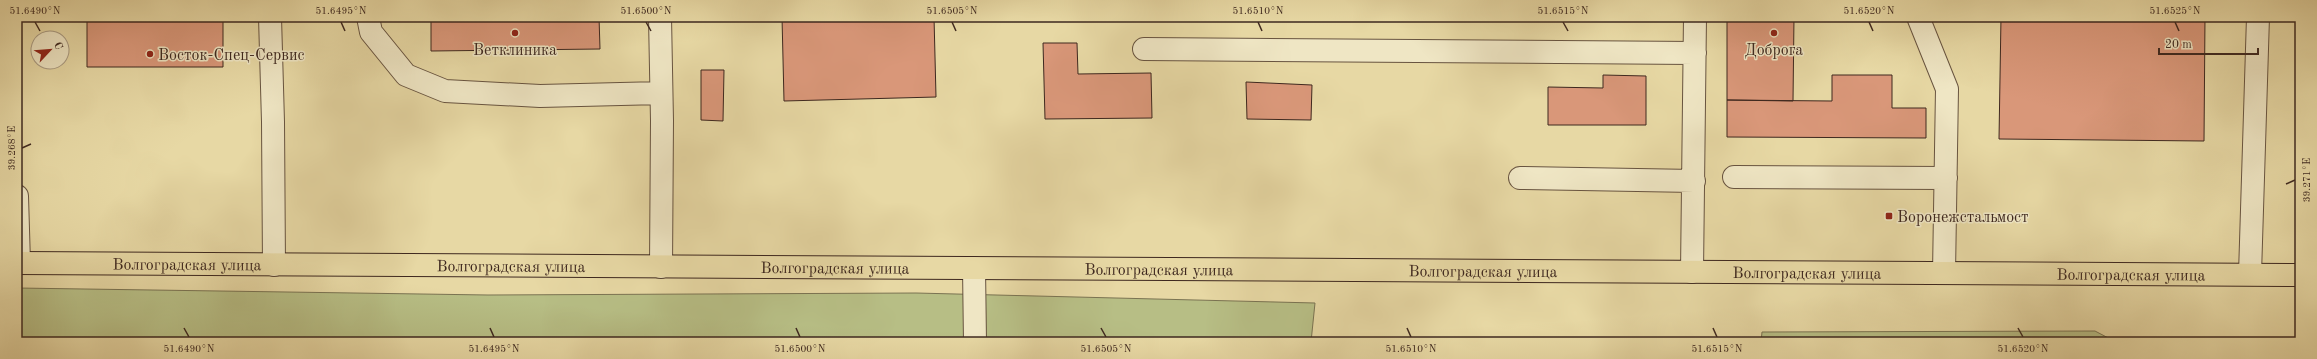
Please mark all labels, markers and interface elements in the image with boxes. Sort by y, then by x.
text: 51.6490°N [9,6,61,16]
text: 51.6495°N [315,6,367,16]
text: 51.6500°N [620,6,672,16]
text: 51.6505°N [926,6,978,16]
text: 51.6510°N [1232,6,1284,16]
text: 51.6515°N [1537,6,1589,16]
text: 51.6520°N [1843,6,1895,16]
text: 51.6525°N [2149,6,2201,16]
marker: Ветклиника [510,28,520,38]
marker: Доброга [1769,28,1779,38]
north arrow [30,30,70,70]
scale bar [2159,30,2258,56]
text: 20 m [2165,39,2192,51]
text: С [51,41,64,52]
place label: Ветклиника [473,43,557,59]
place label: Доброга [1745,43,1803,59]
place label: Восток-Спец-Сервис [158,48,305,64]
marker: Восток-Спец-Сервис [145,49,155,59]
text: 39.268°E [7,126,17,170]
text: 39.271°E [2302,158,2312,202]
place label: Воронежстальмост [1897,210,2029,226]
marker: Воронежстальмост [1884,211,1894,221]
street label: Волгоградская улица [112,258,262,274]
street label: Волгоградская улица [436,259,586,276]
street label: Волгоградская улица [760,261,910,278]
street label: Волгоградская улица [1084,263,1234,279]
street label: Волгоградская улица [1408,264,1558,281]
street label: Волгоградская улица [1732,266,1882,283]
street label: Волгоградская улица [2056,268,2206,285]
text: 51.6490°N [163,344,215,354]
text: 51.6495°N [468,344,520,354]
text: 51.6500°N [774,344,826,354]
text: 51.6505°N [1080,344,1132,354]
text: 51.6510°N [1385,344,1437,354]
text: 51.6515°N [1691,344,1743,354]
text: 51.6520°N [1997,344,2049,354]

